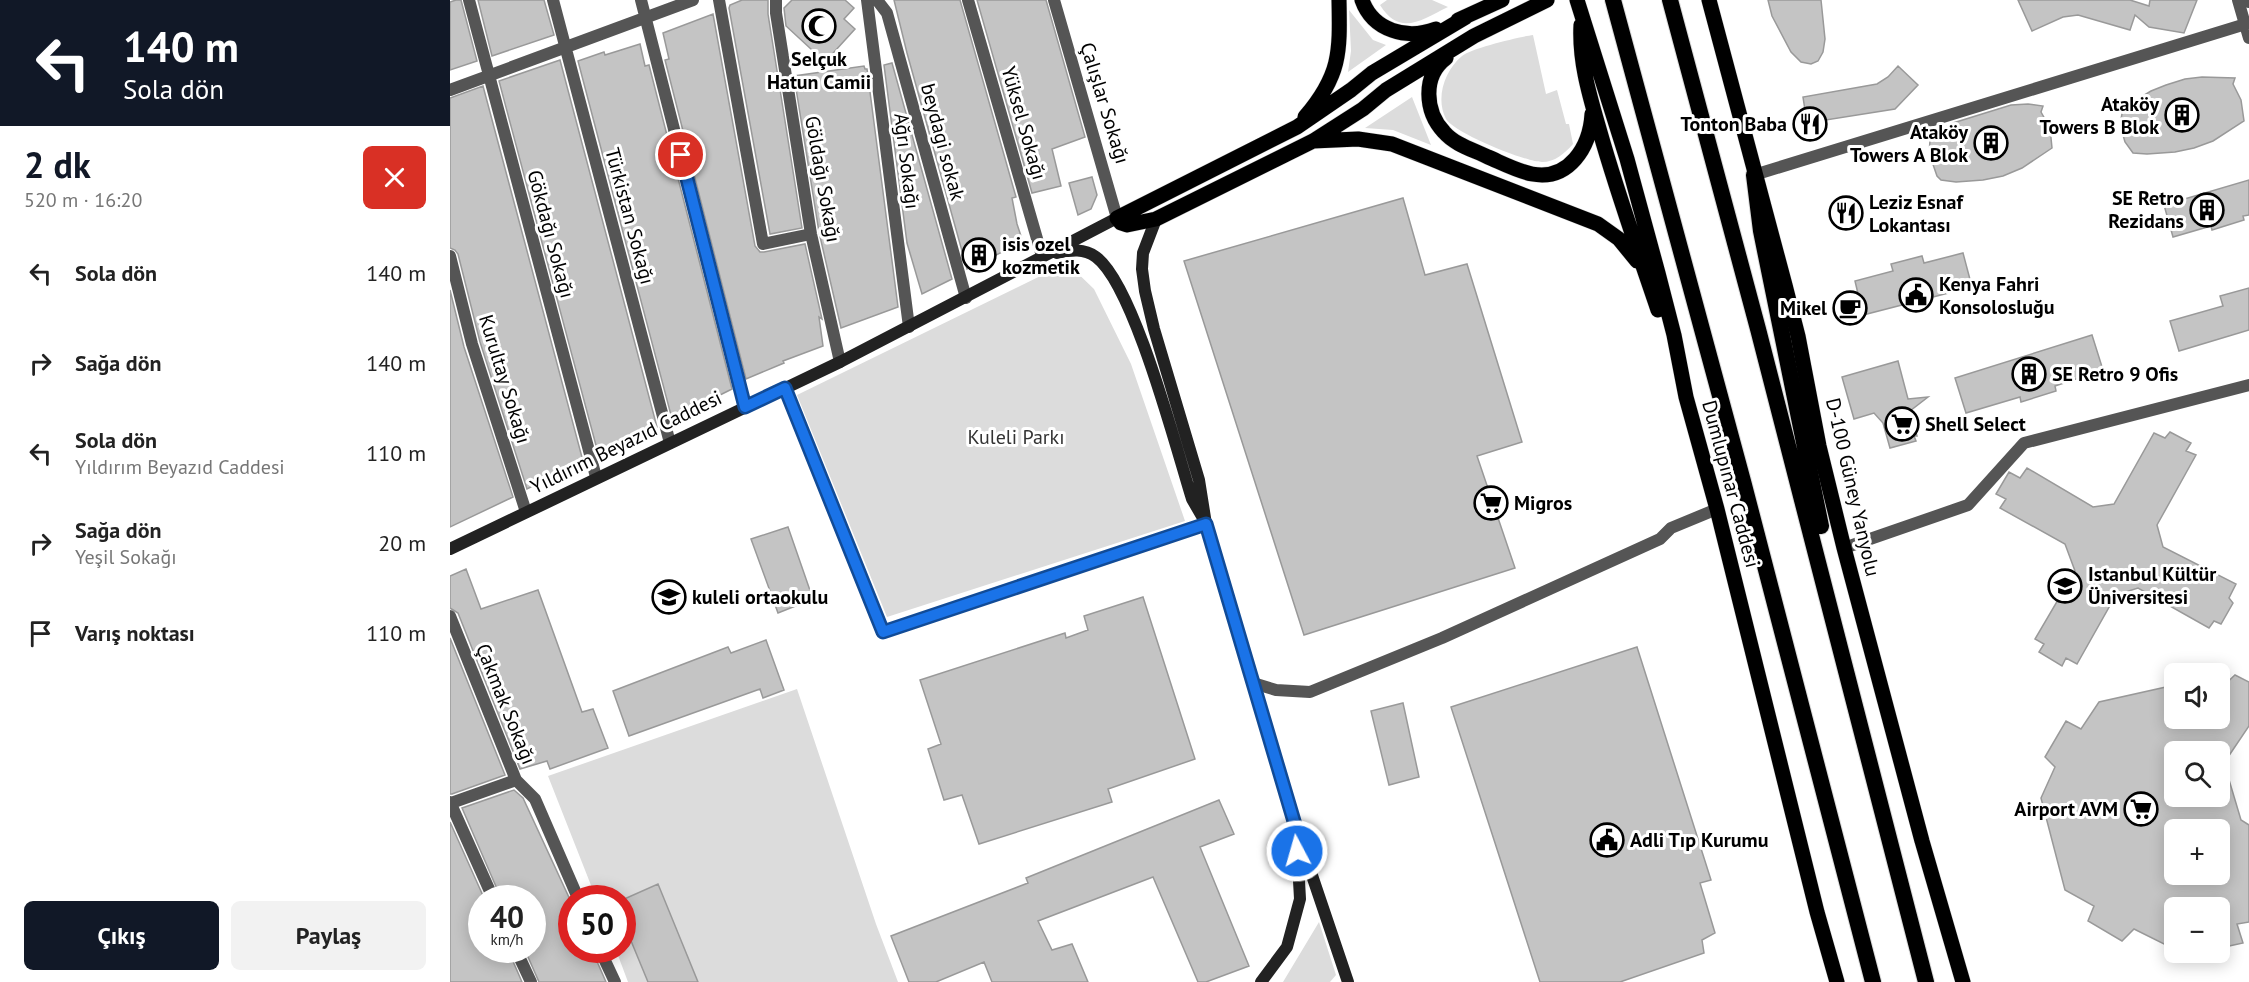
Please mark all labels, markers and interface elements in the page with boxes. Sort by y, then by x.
mosque icon: Selçuk Hatun Camii [801,8,837,44]
text: 140 m [123,19,239,74]
icon: left [24,24,102,102]
street label: Çalışlar Sokağı [1074,39,1136,167]
place label: Selçuk Hatun Camii [767,46,871,95]
street label: Yüksel Sokağı [995,63,1053,183]
text: Sola dön [123,72,224,106]
street label: beydagi sokak [915,81,971,204]
place label: Ataköy Towers B Blok [2040,91,2159,140]
building icon: Ataköy Towers B Blok [2164,97,2200,133]
restaurant icon: Tonton Baba [1792,106,1828,142]
street label: Ağrı Sokağı [888,111,926,211]
place label: Tonton Baba [1681,111,1787,137]
street label: Göldağı Sokağı [799,114,847,244]
place label: Ataköy Towers A Blok [1850,119,1968,168]
building icon: Ataköy Towers A Blok [1973,125,2009,161]
pin [655,129,706,180]
icon: arrive [664,138,697,171]
text: 2 dk [24,141,91,188]
street label: Türkistan Sokağı [599,145,661,287]
button: close [363,146,426,209]
street label: Gökdağı Sokağı [521,167,581,301]
place label: SE Retro Rezidans [2108,185,2184,234]
text: 520 m · 16:20 [24,187,142,213]
place label: Leziz Esnaf Lokantası [1869,189,1964,238]
building icon: SE Retro Rezidans [2189,192,2225,228]
restaurant icon: Leziz Esnaf Lokantası [1828,195,1864,231]
place label: isis ozel kozmetik [1002,231,1080,280]
building icon: isis ozel kozmetik [961,237,997,273]
icon: left [24,257,57,290]
text: Sola dön [75,259,157,287]
text: 140 m [366,259,426,287]
place label: Kenya Fahri Konsolosluğu [1939,271,2054,320]
public building icon: Kenya Fahri Konsolosluğu [1898,277,1934,313]
cafe icon: Mikel [1832,290,1868,326]
place label: Mikel [1780,295,1827,321]
street label: Kurultay Sokağı [473,311,537,447]
icon: right [24,347,57,380]
text: Sağa dön [75,349,162,377]
text: 140 m [366,349,426,377]
building icon: SE Retro 9 Ofis [2011,356,2047,392]
place label: SE Retro 9 Ofis [2052,361,2178,387]
street label: Yıldırım Beyazıd Caddesi [526,384,726,500]
street label: D-100 Güney Yanyolu [1820,395,1886,579]
street label: Dumlupınar Caddesi [1696,397,1766,571]
supermarket icon: Shell Select [1884,406,1920,442]
place label: Shell Select [1925,411,2026,437]
park label: Kuleli Parkı [967,424,1065,450]
text: Sola dön [75,426,157,454]
icon: left [24,437,57,470]
text: 110 m [366,439,426,467]
text: Yıldırım Beyazıd Caddesi [75,454,285,480]
supermarket icon: Migros [1473,485,1509,521]
place label: Migros [1514,490,1572,516]
text: Sağa dön [75,516,162,544]
icon: right [24,527,57,560]
text: 20 m [378,529,426,557]
text: Yeşil Sokağı [75,544,177,570]
place label: Istanbul Kültür Üniversitesi [2088,561,2216,610]
school or university icon: Istanbul Kültür Üniversitesi [2047,568,2083,604]
school or university icon: kuleli ortaokulu [651,579,687,615]
place label: kuleli ortaokulu [692,584,828,610]
icon: arrive [24,617,57,650]
text: Varış noktası [75,619,195,647]
text: 110 m [366,619,426,647]
street label: Çakmak Sokağı [470,640,542,768]
map controls [2164,663,2230,963]
button: sound [2164,663,2230,729]
button: search [2164,741,2230,807]
supermarket icon: Airport AVM [2123,791,2159,827]
place label: Airport AVM [2014,796,2118,822]
position arrow [1265,819,1329,883]
button: + [2164,819,2230,885]
public building icon: Adli Tıp Kurumu [1589,822,1625,858]
place label: Adli Tıp Kurumu [1630,827,1768,853]
speed limit sign: 50 [558,885,636,963]
text: 40 [490,897,524,936]
button: − [2164,897,2230,963]
button: Çıkış [24,901,219,970]
button: Paylaş [231,901,426,970]
text: km/h [491,930,523,949]

